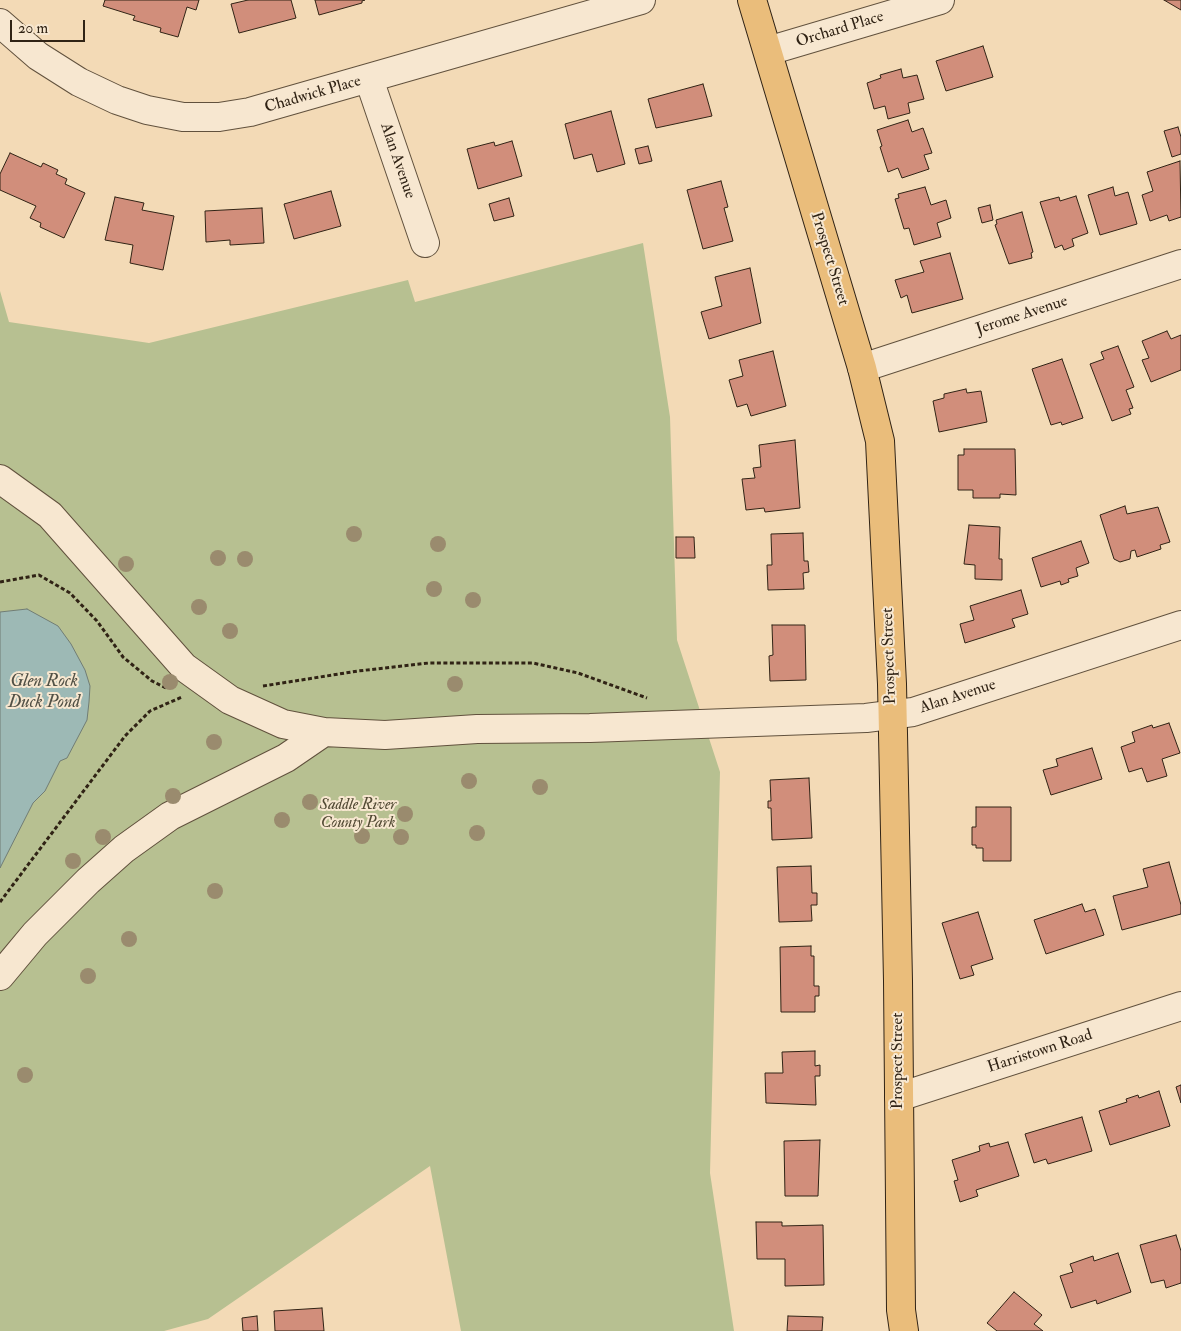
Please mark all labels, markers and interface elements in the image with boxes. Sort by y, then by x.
street label: Orchard Place [794,8,886,52]
scale bar [12,10,88,42]
text: 20 m [18,19,48,38]
street label: Chadwick Place [263,72,363,118]
street label: Alan Avenue [375,121,419,201]
street label: Prospect Street [806,210,852,308]
street label: Jerome Avenue [974,292,1070,340]
street label: Prospect Street [879,607,901,705]
water label: Glen Rock Duck Pond [8,671,80,714]
street label: Alan Avenue [918,676,998,718]
park label: Saddle River County Park [320,796,396,834]
street label: Prospect Street [889,1013,909,1109]
street label: Harristown Road [985,1026,1095,1078]

